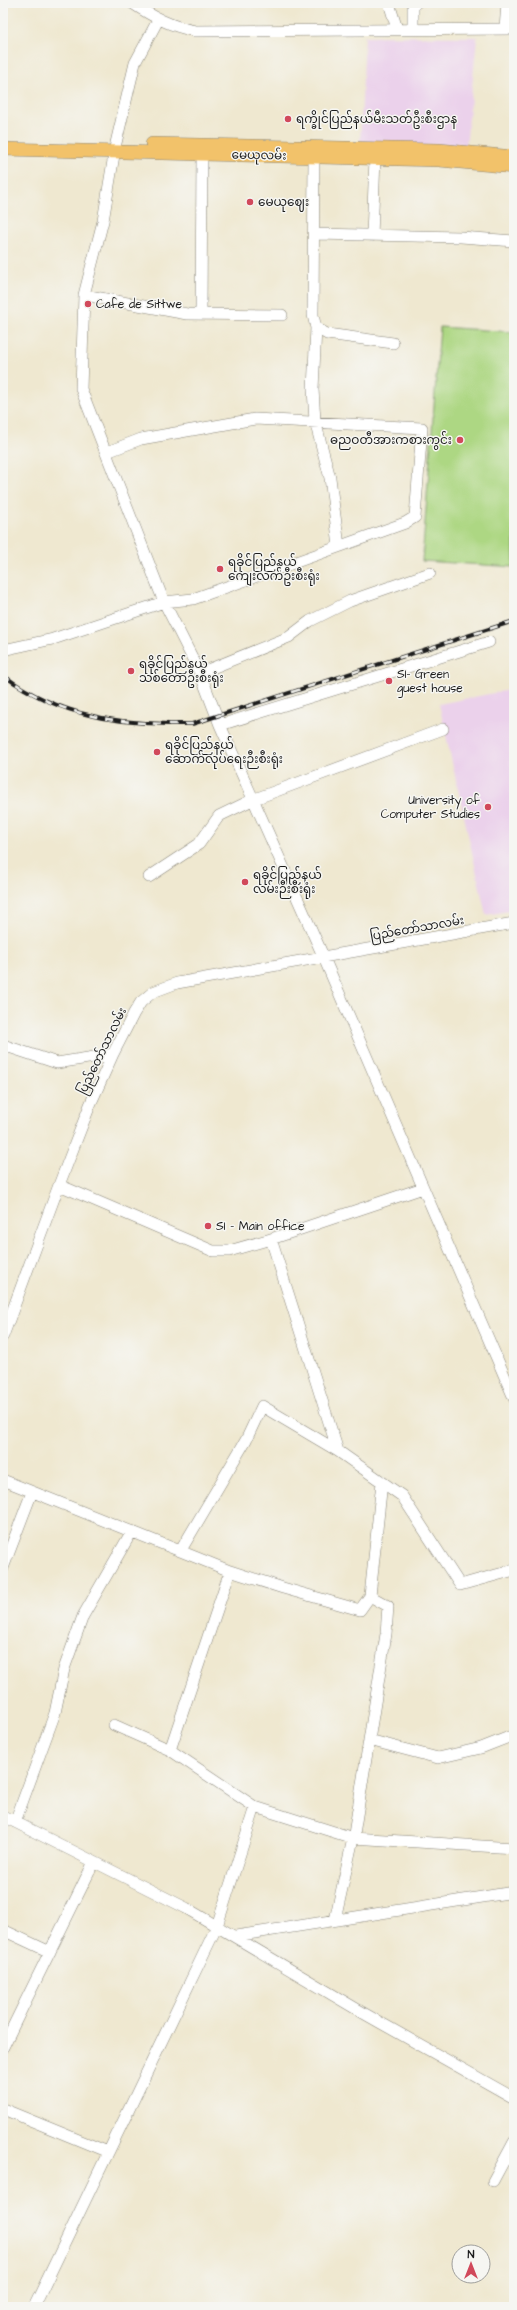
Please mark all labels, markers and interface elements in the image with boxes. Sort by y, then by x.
place label: ရက္ခိုင်ပြည်နယ်မီးသတ်ဦးစီးဌာန [296,110,457,129]
marker: ရက္ခိုင်ပြည်နယ်မီးသတ်ဦးစီးဌာန [283,114,293,124]
street label: မေယုလမ်း [231,146,287,165]
place label: မေယုဈေး [258,194,309,212]
marker: မေယုဈေး [245,197,255,207]
place label: Cafe de Sittwe [96,296,182,313]
marker: Cafe de Sittwe [83,299,93,309]
place label: ဓညဝတီအားကစားကွင်း [330,431,452,450]
marker: ဓညဝတီအားကစားကွင်း [455,435,465,445]
place label: ရခိုင်ပြည်နယ် ကျေးလက်ဦးစီးရုံး [228,553,320,586]
marker: ရခိုင်ပြည်နယ် ကျေးလက်ဦးစီးရုံး [215,564,225,574]
place label: ရခိုင်ပြည်နယ် သစ်တောဦးစီးရုံး [139,655,224,688]
marker: ရခိုင်ပြည်နယ် သစ်တောဦးစီးရုံး [126,666,136,676]
place label: SI- Green guest house [397,666,463,698]
marker: SI- Green guest house [384,676,394,686]
place label: ရခိုင်ပြည်နယ် ဆောက်လုပ်ရေးဉီးစီးရုံး [165,736,283,769]
marker: ရခိုင်ပြည်နယ် ဆောက်လုပ်ရေးဉီးစီးရုံး [152,747,162,757]
place label: University of Computer Studies [381,792,481,823]
marker: University of Computer Studies [483,802,493,812]
place label: ရခိုင်ပြည်နယ် လမ်းဉီးစီးရုံး [253,866,322,899]
marker: ရခိုင်ပြည်နယ် လမ်းဉီးစီးရုံး [240,877,250,887]
street label: ပြည်တော်သာလမ်း [369,911,466,946]
street label: ပြည်တော်သာလမ်း [73,1004,132,1098]
place label: SI - Main office [216,1218,305,1235]
marker: SI - Main office [203,1221,213,1231]
north arrow [451,2244,491,2284]
text: N [468,2247,475,2262]

